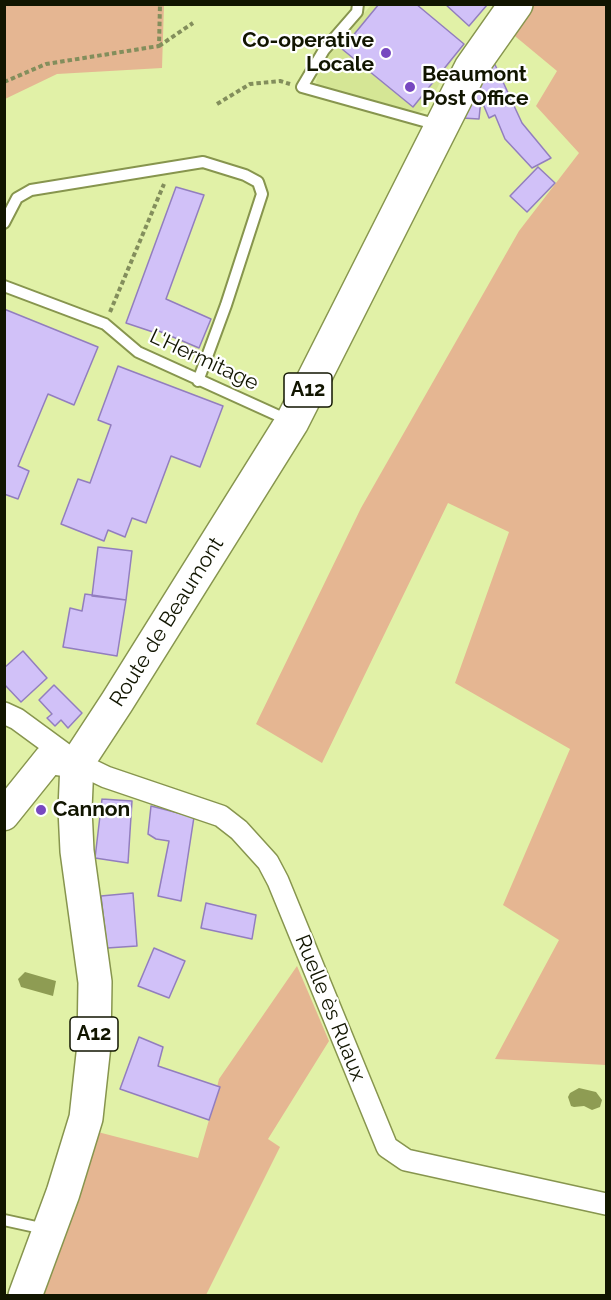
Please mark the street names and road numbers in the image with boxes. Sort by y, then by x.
street label: L'Hermitage [146,324,262,396]
road number: A12 [284,373,332,407]
street label: Route de Beaumont [105,533,229,711]
street label: Ruelle ès Ruaux [289,931,371,1085]
road number: A12 [70,1017,118,1051]

